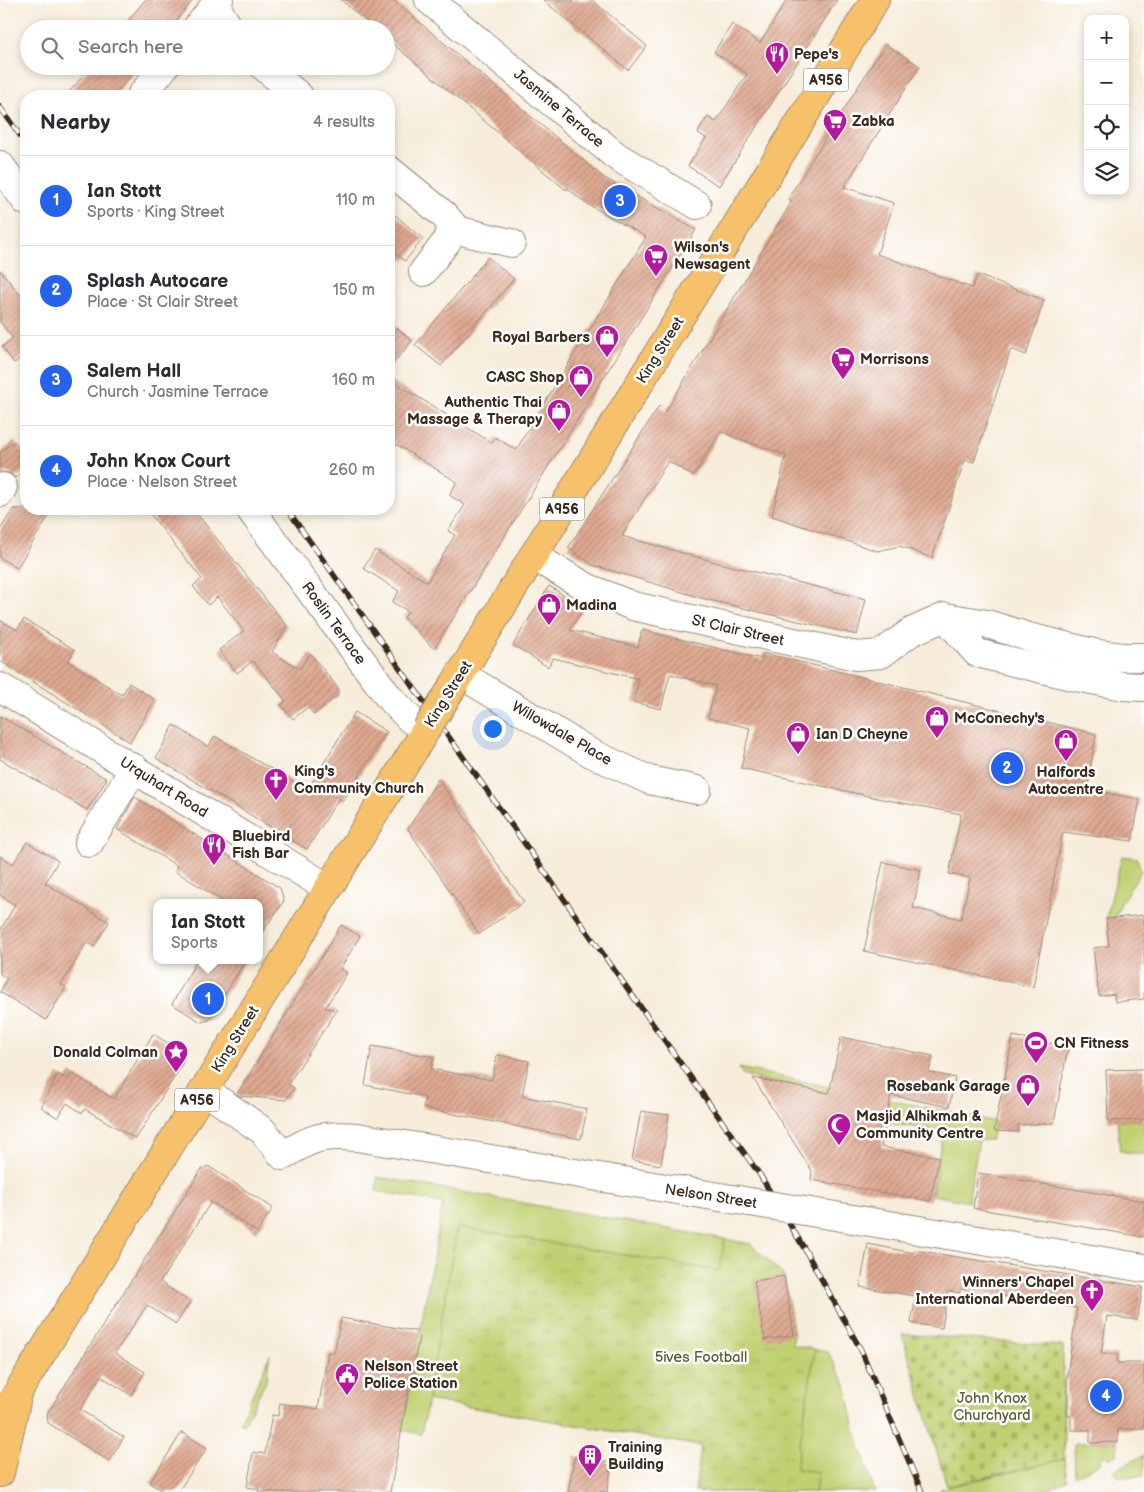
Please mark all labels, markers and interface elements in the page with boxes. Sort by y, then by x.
map controls [1084,15,1129,195]
button: + [1084,15,1129,60]
search box [20,20,395,75]
icon: search [38,34,66,62]
text: Search here [78,36,183,59]
restaurant icon: Pepe's [764,41,790,75]
place label: Pepe's [794,45,839,64]
button: − [1084,60,1129,105]
street label: Jasmine Terrace [509,65,608,152]
road number: A956 [804,68,848,92]
button: locate [1084,105,1129,150]
supermarket icon: Zabka [822,108,848,142]
text: Nearby [40,110,110,135]
place label: Zabka [852,112,895,131]
text: 4 results [313,113,375,132]
button: layers [1084,150,1129,195]
text: Ian Stott [87,180,161,203]
pin: 3 [604,182,636,220]
text: 1 [53,191,59,210]
text: 110 m [336,191,375,210]
text: Sports · King Street [87,203,224,222]
place label: Wilson's Newsagent [674,238,750,274]
supermarket icon: Wilson's Newsagent [643,243,669,277]
text: Splash Autocare [87,270,228,293]
text: 2 [51,281,61,300]
text: 150 m [333,281,375,300]
text: Place · St Clair Street [87,293,238,312]
street label: King Street [632,313,689,387]
shop icon: Royal Barbers [594,324,620,358]
place label: Royal Barbers [492,328,590,347]
supermarket icon: Morrisons [830,346,856,380]
place label: Morrisons [860,350,929,369]
text: Salem Hall [87,360,181,383]
shop icon: CASC Shop [568,364,594,398]
place label: CASC Shop [486,368,564,387]
text: 3 [51,371,61,390]
text: 160 m [332,371,375,390]
text: Church · Jasmine Terrace [87,383,269,402]
place label: Authentic Thai Massage & Therapy [407,393,542,429]
shop icon: Authentic Thai Massage & Therapy [546,398,572,432]
text: John Knox Court [87,450,230,473]
text: 4 [51,461,61,480]
text: 260 m [329,461,375,480]
text: Place · Nelson Street [87,473,237,492]
road number: A956 [540,498,584,520]
street label: Roslin Terrace [297,578,370,669]
shop icon: Madina [536,592,562,626]
place label: Madina [566,596,617,615]
street label: St Clair Street [690,611,786,650]
street label: King Street [420,657,477,731]
street label: Willowdale Place [508,697,615,770]
shop icon: McConechy's [924,705,950,739]
place label: McConechy's [954,709,1045,728]
your location [480,716,506,742]
shop icon: Ian D Cheyne [785,721,811,755]
place label: Ian D Cheyne [816,725,908,744]
shop icon: Halfords Autocentre [1053,728,1079,762]
pin: 2 [991,749,1023,787]
street label: Urquhart Road [116,753,211,822]
place label: King's Community Church [294,762,424,798]
place label: Halfords Autocentre [1027,763,1104,799]
church icon: King's Community Church [263,767,289,801]
place label: Bluebird Fish Bar [232,827,290,863]
restaurant icon: Bluebird Fish Bar [201,832,227,866]
popup [153,899,263,964]
text: Ian Stott [171,911,245,934]
text: Sports [171,934,218,953]
pin: 1 [192,980,224,1018]
street label: King Street [207,1002,264,1076]
sports icon: CN Fitness [1023,1030,1049,1064]
place label: CN Fitness [1054,1034,1129,1053]
place icon: Donald Colman [163,1039,189,1073]
place label: Donald Colman [53,1043,158,1062]
shop icon: Rosebank Garage [1015,1073,1041,1107]
place label: Rosebank Garage [886,1077,1010,1096]
road number: A956 [174,1088,220,1112]
place label: Masjid Alhikmah & Community Centre [856,1107,984,1143]
mosque icon: Masjid Alhikmah & Community Centre [826,1112,852,1146]
street label: Nelson Street [664,1180,759,1213]
place label: Winners' Chapel International Aberdeen [915,1273,1074,1309]
church icon: Winners' Chapel International Aberdeen [1079,1278,1105,1312]
park label: 5ives Football [655,1348,747,1367]
place label: Nelson Street Police Station [364,1357,458,1393]
public building icon: Nelson Street Police Station [334,1362,360,1396]
pin: 4 [1090,1377,1122,1415]
park label: John Knox Churchyard [953,1389,1031,1425]
place label: Training Building [608,1438,664,1474]
building icon: Training Building [577,1443,603,1477]

